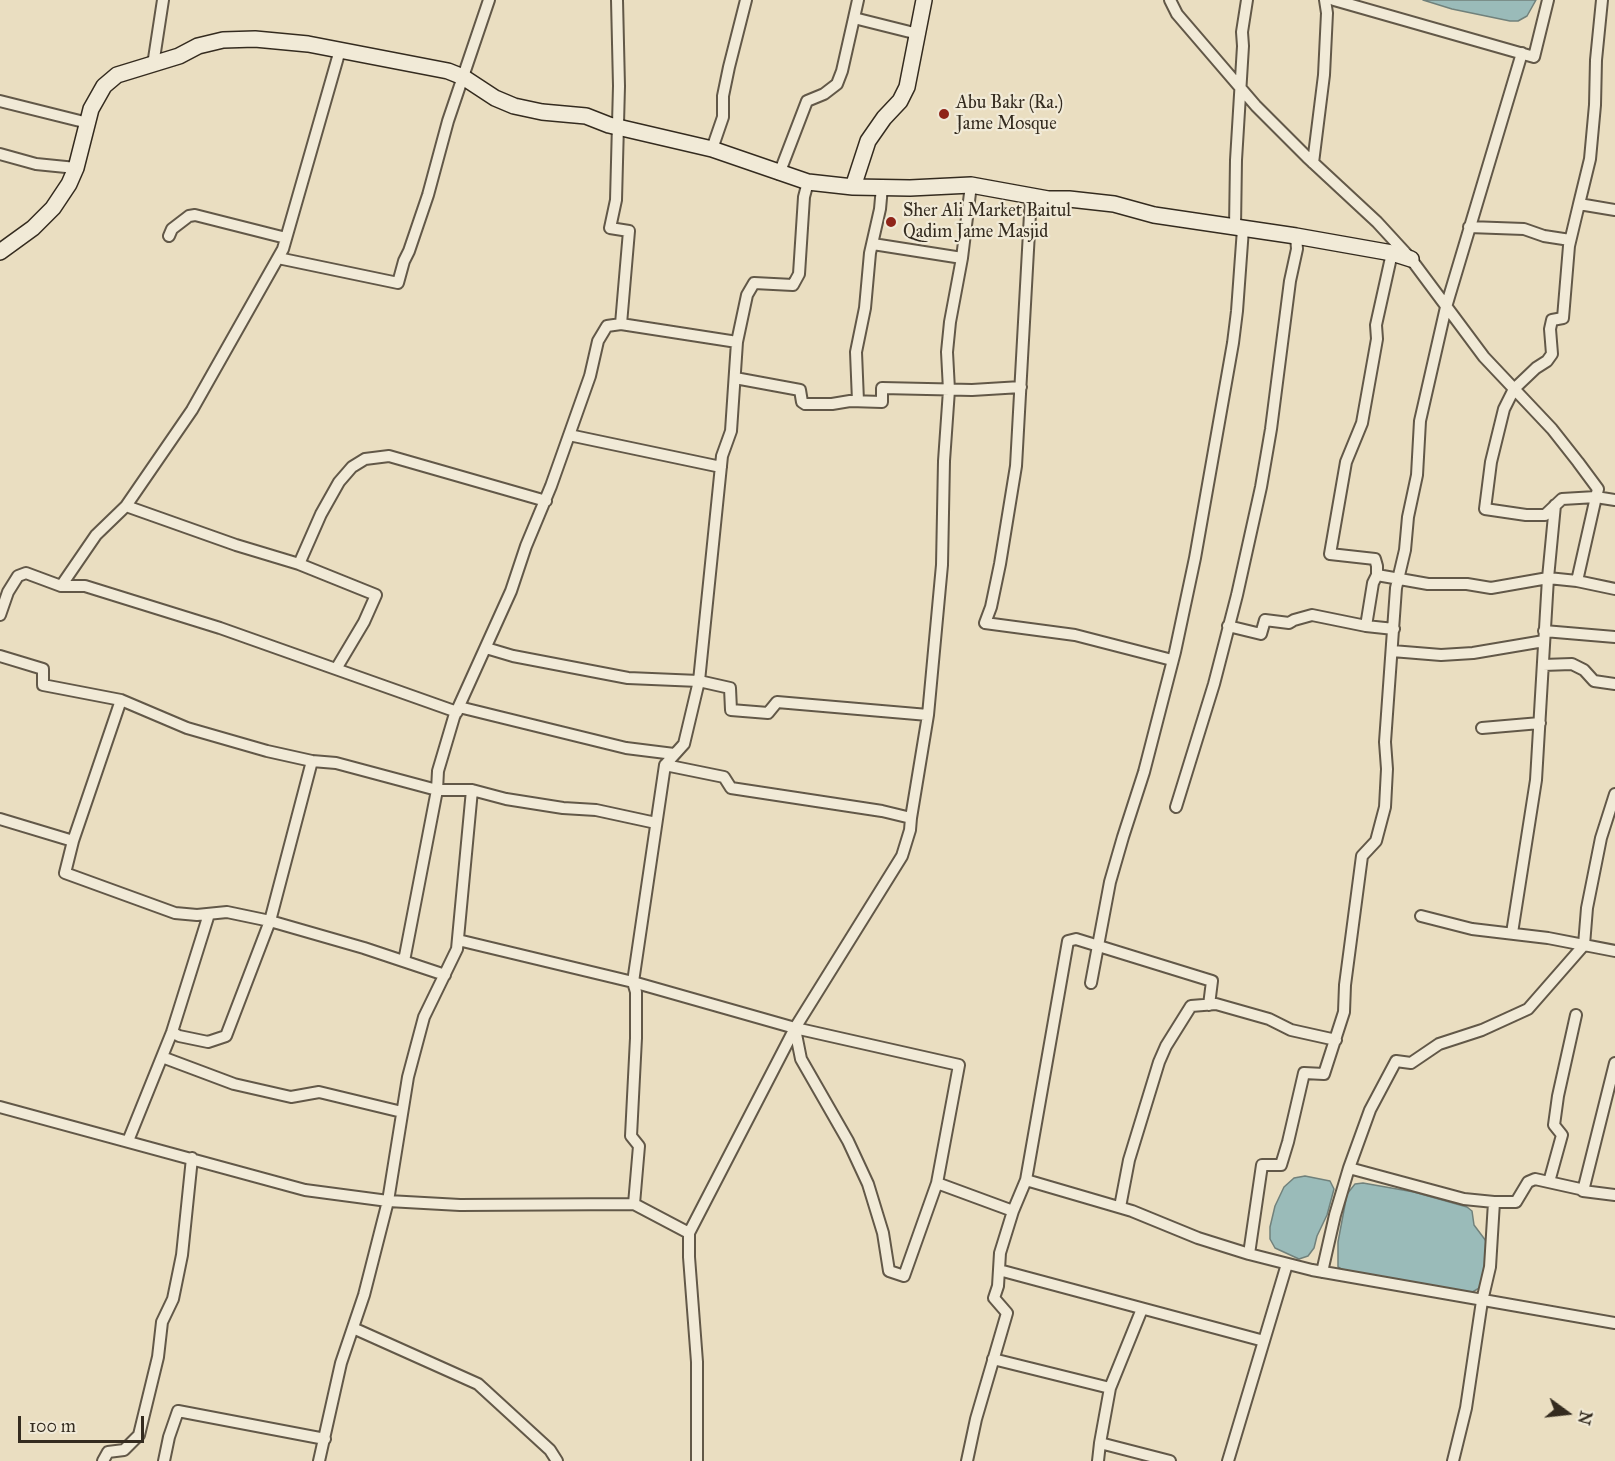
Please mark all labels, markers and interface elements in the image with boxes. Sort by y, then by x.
place label: Abu Bakr (Ra.) Jame Mosque [956,93,1063,136]
marker: Abu Bakr (Ra.) Jame Mosque [937,107,951,121]
place label: Sher Ali Market Baitul Qadim Jame Masjid [903,201,1071,244]
marker: Sher Ali Market Baitul Qadim Jame Masjid [884,215,898,229]
north arrow [1537,1383,1597,1443]
scale bar [21,1404,147,1442]
text: N [1574,1409,1596,1427]
text: 100 m [29,1415,76,1437]

